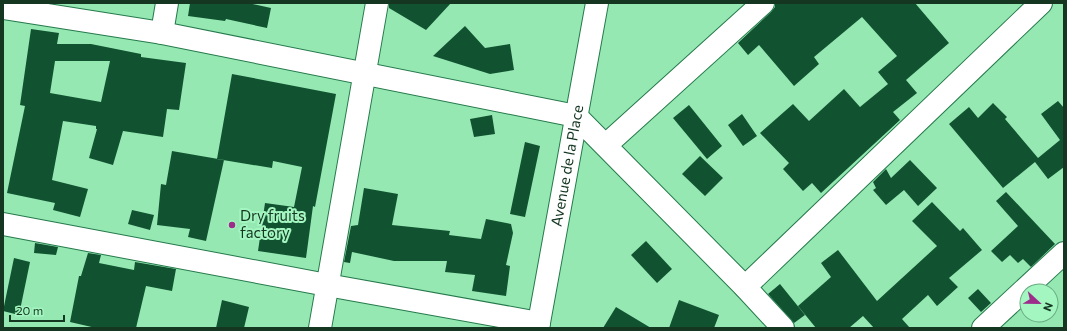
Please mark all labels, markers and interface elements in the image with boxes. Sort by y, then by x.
street label: Avenue de la Place [547,103,586,228]
place label: Dry fruits factory [240,206,305,241]
marker: Dry fruits factory [227,220,237,230]
north arrow [1019,283,1059,323]
scale bar [10,297,64,323]
text: N [1041,301,1056,313]
text: 20 m [16,303,43,317]

